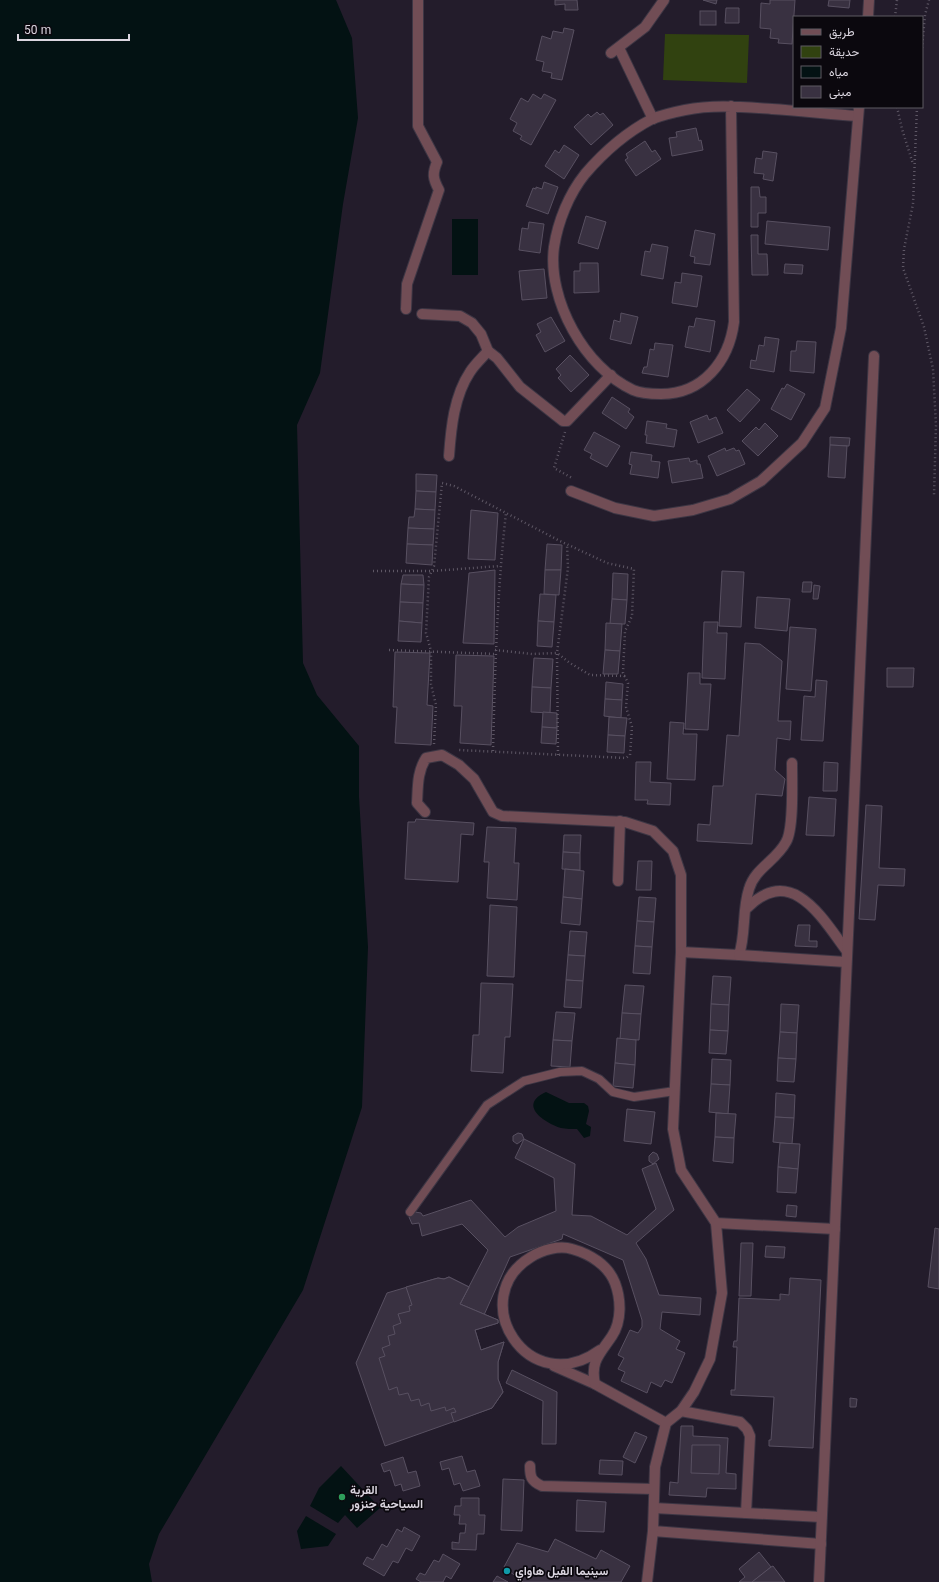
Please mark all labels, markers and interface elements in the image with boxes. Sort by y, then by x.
scale bar [18,16,129,42]
legend [793,16,923,108]
text: 50 m [24,22,51,40]
text: طريق [829,24,855,42]
text: حديقة [829,44,859,62]
text: مياه [829,64,848,82]
text: مبنى [829,84,851,102]
place label: القرية السياحية جنزور [349,1482,423,1514]
marker: القرية السياحية جنزور [337,1492,347,1502]
place label: سينيما الفيل هاواي [515,1563,609,1581]
marker: سينيما الفيل هاواي [502,1566,512,1576]

